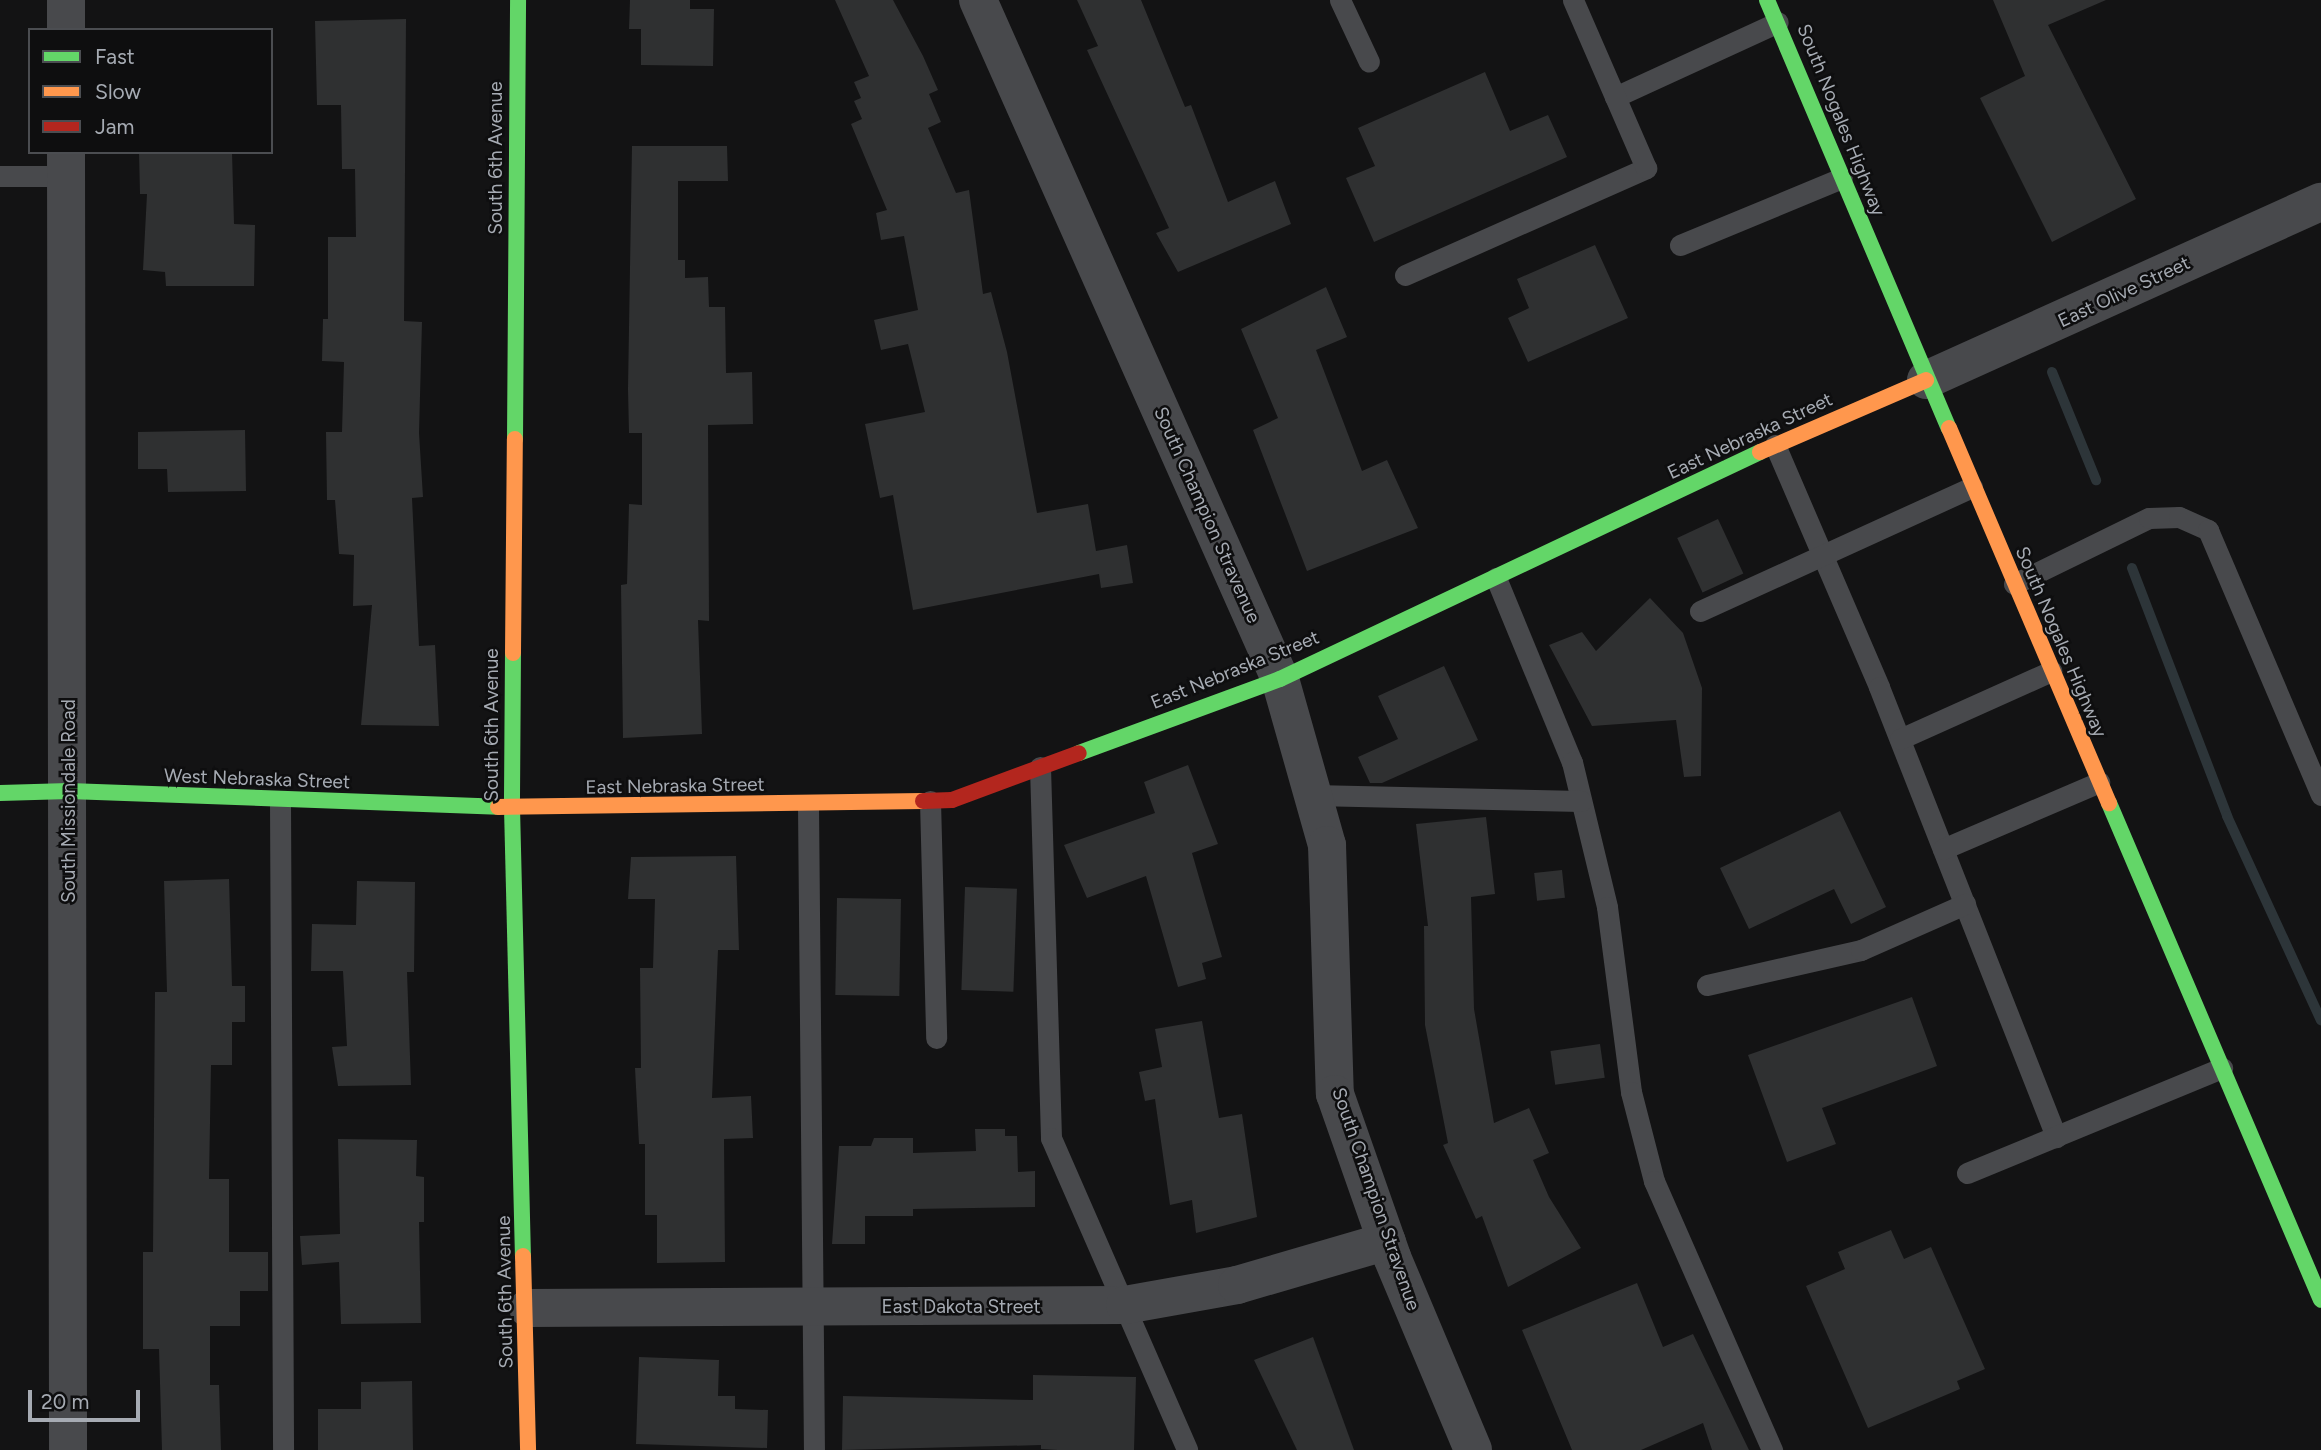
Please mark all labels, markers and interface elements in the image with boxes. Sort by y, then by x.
street label: South Nogales Highway [1792,21,1890,219]
legend [28,28,273,154]
text: Fast [95,44,135,69]
text: Slow [95,79,141,104]
street label: South 6th Avenue [485,81,507,235]
text: Jam [95,114,134,139]
street label: East Olive Street [2054,251,2194,333]
street label: East Nebraska Street [1664,388,1836,484]
street label: South Champion Stravenue [1149,403,1265,627]
street label: South Nogales Highway [2010,543,2112,741]
street label: East Nebraska Street [1148,626,1322,714]
street label: South 6th Avenue [481,648,503,802]
street label: South Missiondale Road [58,699,80,903]
street label: West Nebraska Street [163,764,351,794]
street label: East Nebraska Street [585,773,765,799]
street label: South Champion Stravenue [1327,1085,1425,1313]
street label: South 6th Avenue [492,1215,518,1369]
street label: East Dakota Street [881,1296,1041,1318]
scale bar [32,1376,144,1420]
text: 20 m [41,1389,89,1414]

